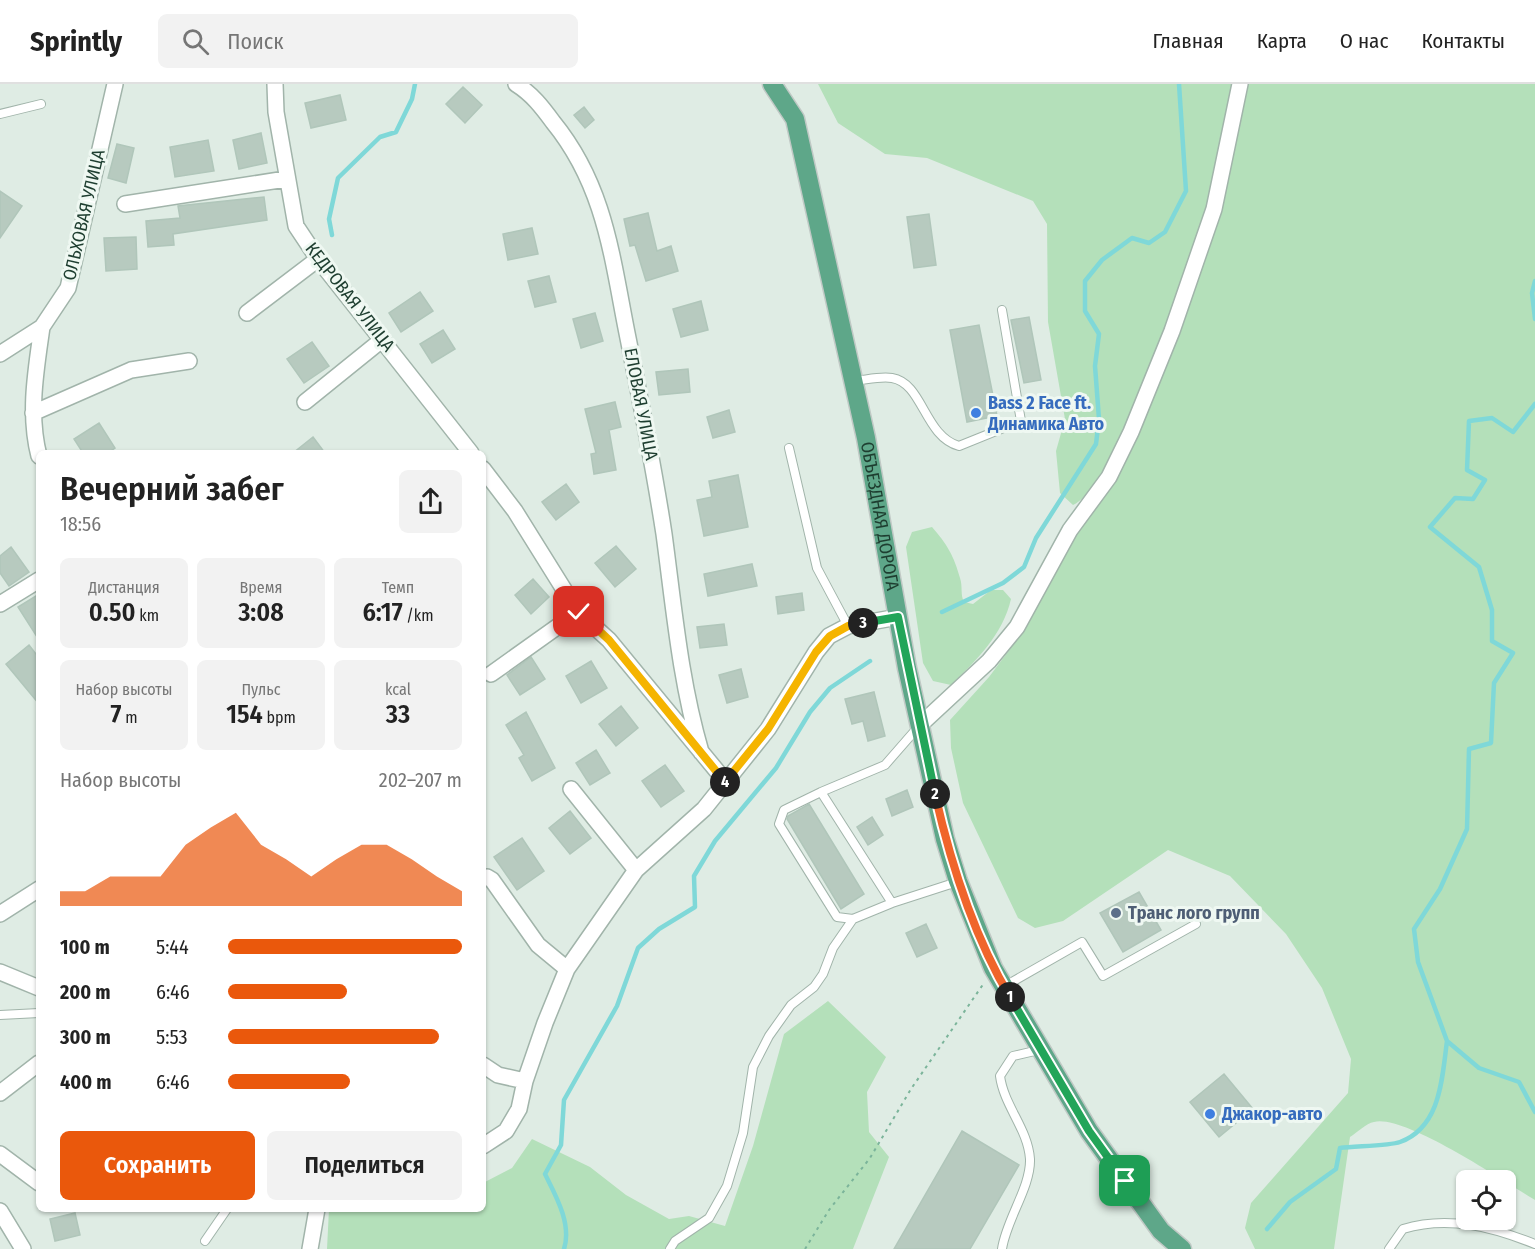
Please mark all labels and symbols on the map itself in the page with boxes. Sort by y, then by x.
street label: ОЛЬХОВАЯ УЛИЦА [58,147,110,283]
street label: КЕДРОВАЯ УЛИЦА [301,238,400,356]
street label: ЕЛОВАЯ УЛИЦА [619,346,663,462]
place label: Bass 2 Face ft. Динамика Авто [987,392,1105,435]
marker: Bass 2 Face ft. Динамика Авто [969,406,983,420]
street label: ОБЪЕЗДНАЯ ДОРОГА [856,440,904,593]
pin [553,586,604,637]
pin: 3 [848,608,878,638]
pin: 4 [710,767,740,797]
pin: 2 [920,779,950,809]
place label: Транс лого групп [1128,902,1260,924]
marker: Транс лого групп [1109,906,1123,920]
pin: 1 [995,982,1025,1012]
place label: Джакор-авто [1221,1103,1323,1125]
marker: Джакор-авто [1203,1107,1217,1121]
pin [1099,1155,1150,1206]

